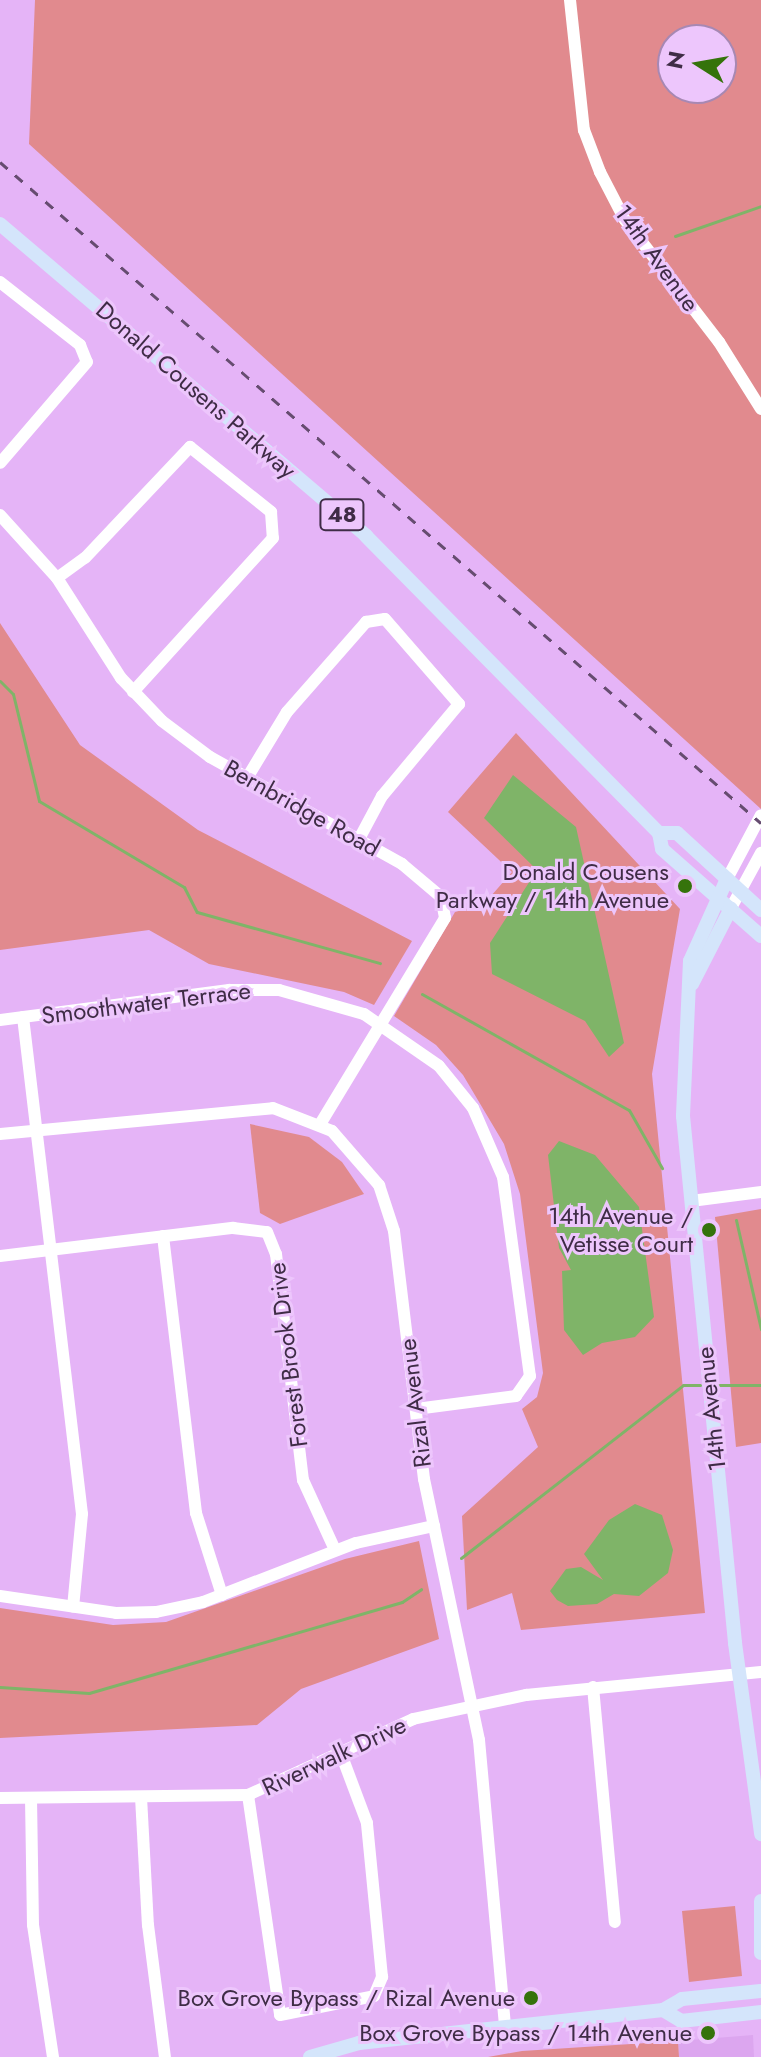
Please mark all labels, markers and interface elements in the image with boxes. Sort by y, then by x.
north arrow [657,24,737,104]
text: N [658,48,693,71]
street label: 14th Avenue [609,199,705,317]
street label: Donald Cousens Parkway [90,295,302,485]
road number: 48 [318,497,366,533]
street label: Bernbridge Road [219,753,385,863]
place label: Donald Cousens Parkway / 14th Avenue [436,858,669,914]
marker: Donald Cousens Parkway / 14th Avenue [676,877,694,895]
street label: Smoothwater Terrace [40,976,252,1030]
place label: 14th Avenue / Vetisse Court [548,1202,693,1258]
marker: 14th Avenue / Vetisse Court [700,1221,718,1239]
street label: Forest Brook Drive [262,1261,314,1449]
street label: Rizal Avenue [393,1337,437,1469]
street label: 14th Avenue [690,1345,732,1473]
street label: Riverwalk Drive [257,1710,411,1802]
place label: Box Grove Bypass / Rizal Avenue [178,1984,515,2012]
marker: Box Grove Bypass / Rizal Avenue [522,1989,540,2007]
place label: Box Grove Bypass / 14th Avenue [359,2019,692,2047]
marker: Box Grove Bypass / 14th Avenue [699,2024,717,2042]

